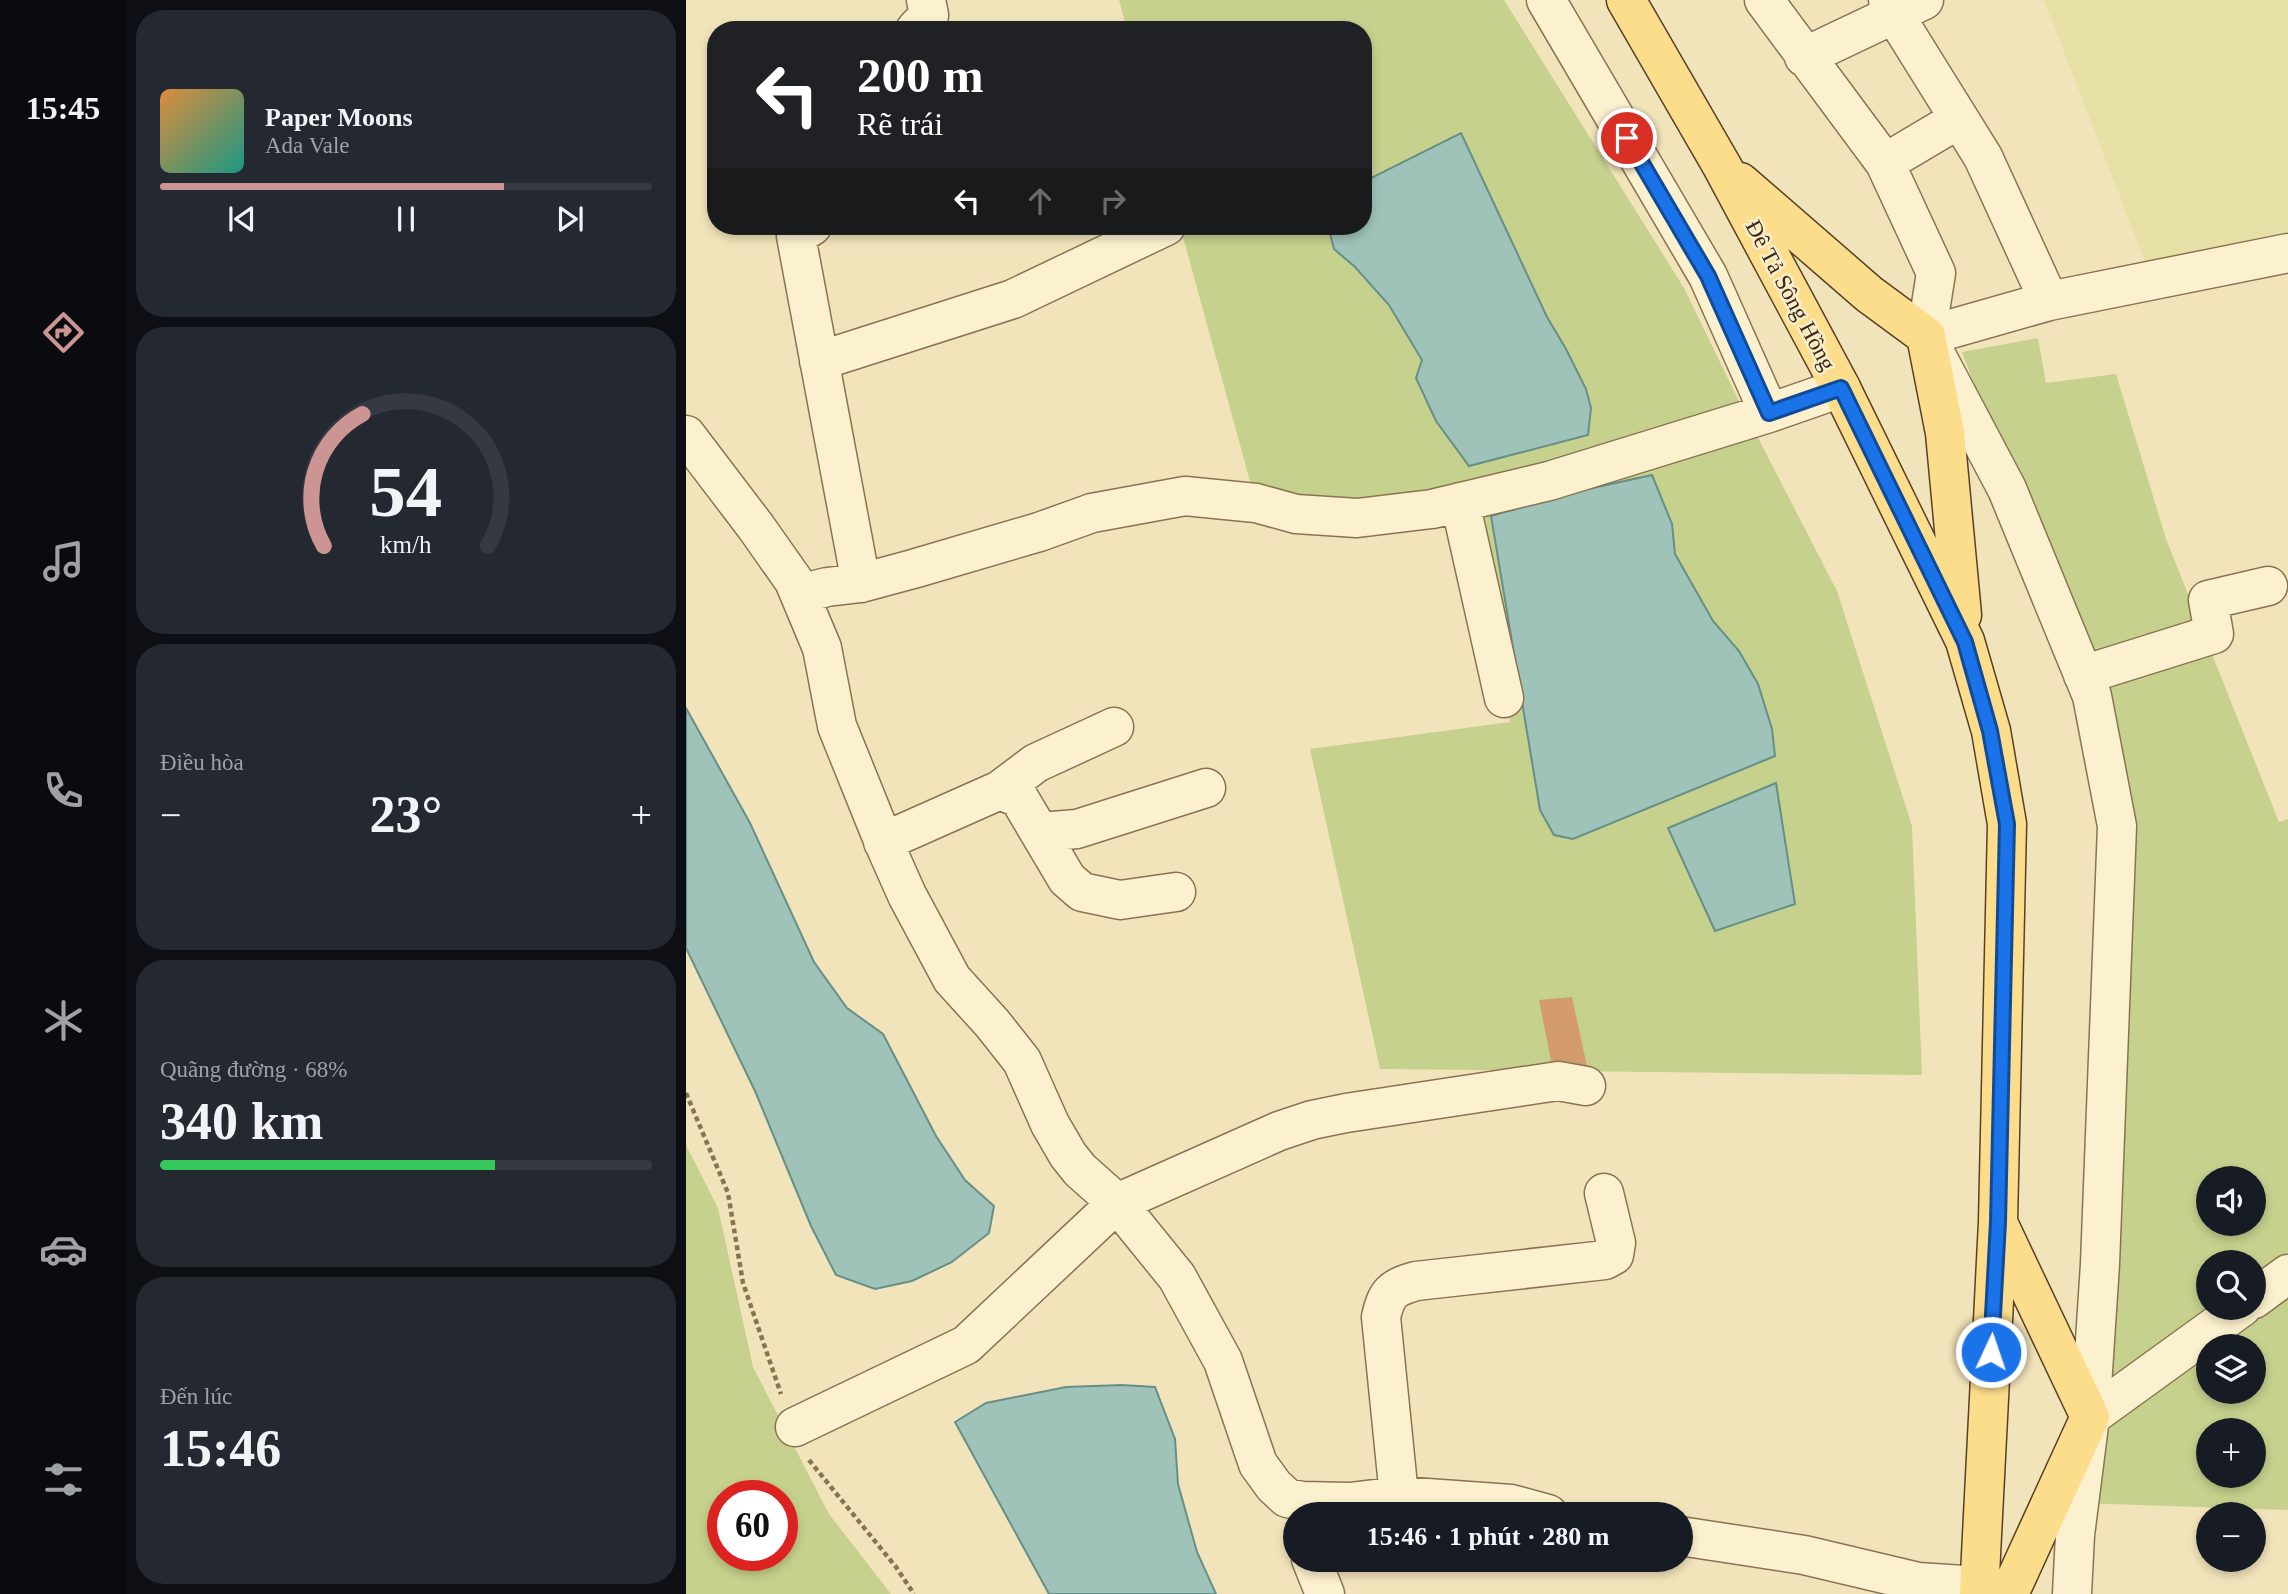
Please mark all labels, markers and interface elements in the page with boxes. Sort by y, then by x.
text: 200 m [857,48,984,103]
icon: left [742,49,833,140]
text: 15:45 [26,90,100,126]
text: Paper Moons [265,103,413,132]
text: Rẽ trái [857,106,943,142]
pin [1597,108,1657,168]
icon: arrive [1608,119,1646,157]
text: Ada Vale [265,133,350,158]
icon: left [948,182,986,220]
icon: ahead [1021,182,1059,220]
icon: right [1094,182,1132,220]
icon: previous [223,200,261,238]
icon: pause [387,200,425,238]
icon: next [551,200,589,238]
street label: Đê Tả Sông Hồng [1740,216,1841,375]
icon: directions [39,308,88,357]
text: 54 [370,452,442,533]
text: km/h [380,531,432,558]
icon: music [39,537,88,586]
text: Điều hòa [160,750,244,775]
icon: phone [39,766,88,815]
text: 23° [370,786,442,843]
text: − [160,794,181,836]
text: + [631,794,652,836]
icon: climate [39,996,88,1045]
text: Quãng đường · 68% [160,1057,348,1082]
text: 340 km [160,1093,323,1150]
map controls [2196,1166,2266,1572]
button: sound [2196,1166,2266,1236]
icon: car [39,1225,88,1274]
button: search [2196,1250,2266,1320]
position arrow [1954,1315,2028,1389]
button: layers [2196,1334,2266,1404]
text: Đến lúc [160,1384,232,1409]
button: + [2196,1418,2266,1488]
text: 15:46 [160,1420,281,1477]
icon: filters [39,1455,88,1504]
speed limit sign: 60 [707,1480,798,1571]
button: − [2196,1502,2266,1572]
text: 15:46 · 1 phút · 280 m [1367,1522,1609,1551]

